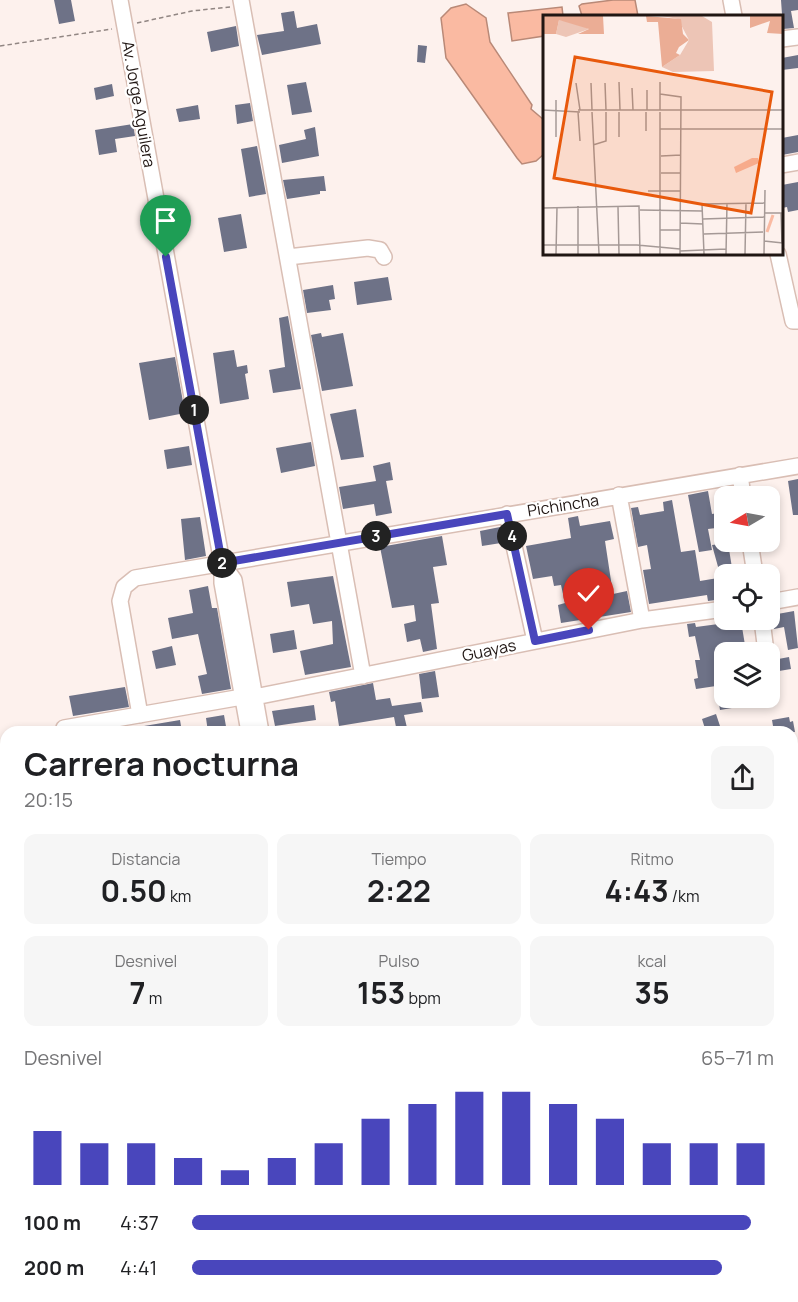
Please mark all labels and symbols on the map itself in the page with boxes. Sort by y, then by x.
inset map [543,15,783,255]
street label: Av. Jorge Aguilera [117,39,161,169]
pin [140,195,191,257]
pin: 1 [179,395,209,425]
north arrow [714,486,780,552]
street label: Pichincha [526,488,600,522]
pin: 3 [361,521,391,551]
pin: 4 [497,521,527,551]
pin: 2 [207,548,237,578]
pin [563,568,614,630]
street label: Guayas [460,634,518,666]

